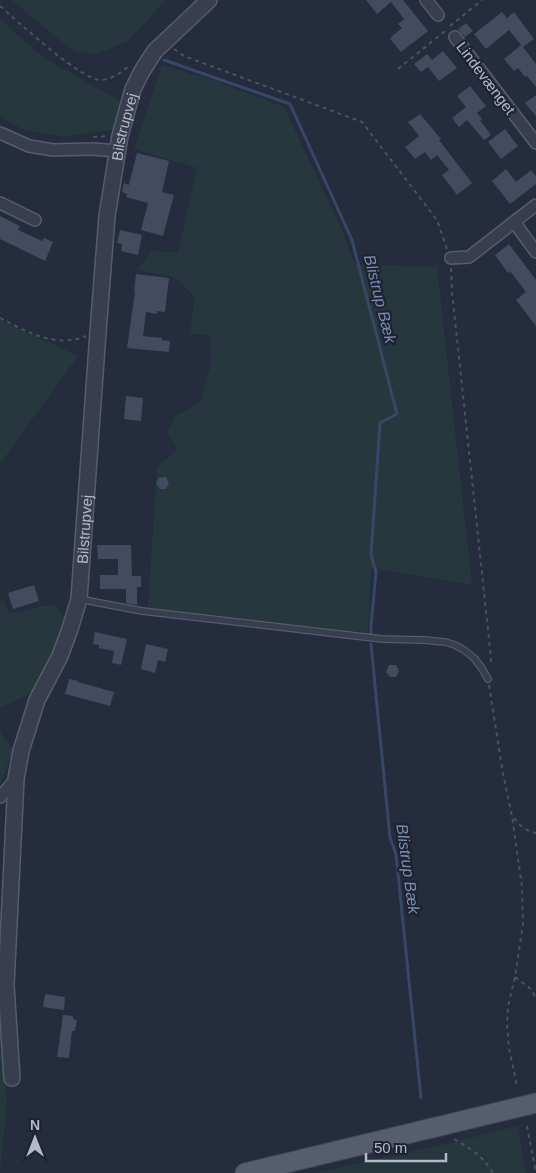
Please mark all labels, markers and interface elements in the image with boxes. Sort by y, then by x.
street label: Lindevænget [453,38,519,118]
street label: Bilstrupvej [108,91,140,162]
water label: Blistrup Bæk [361,253,399,346]
street label: Bilstrupvej [73,494,95,564]
water label: Blistrup Bæk [393,823,423,916]
north arrow [10,1113,60,1163]
text: N [30,1117,40,1133]
scale bar [366,1130,446,1162]
text: 50 m [374,1139,407,1156]

